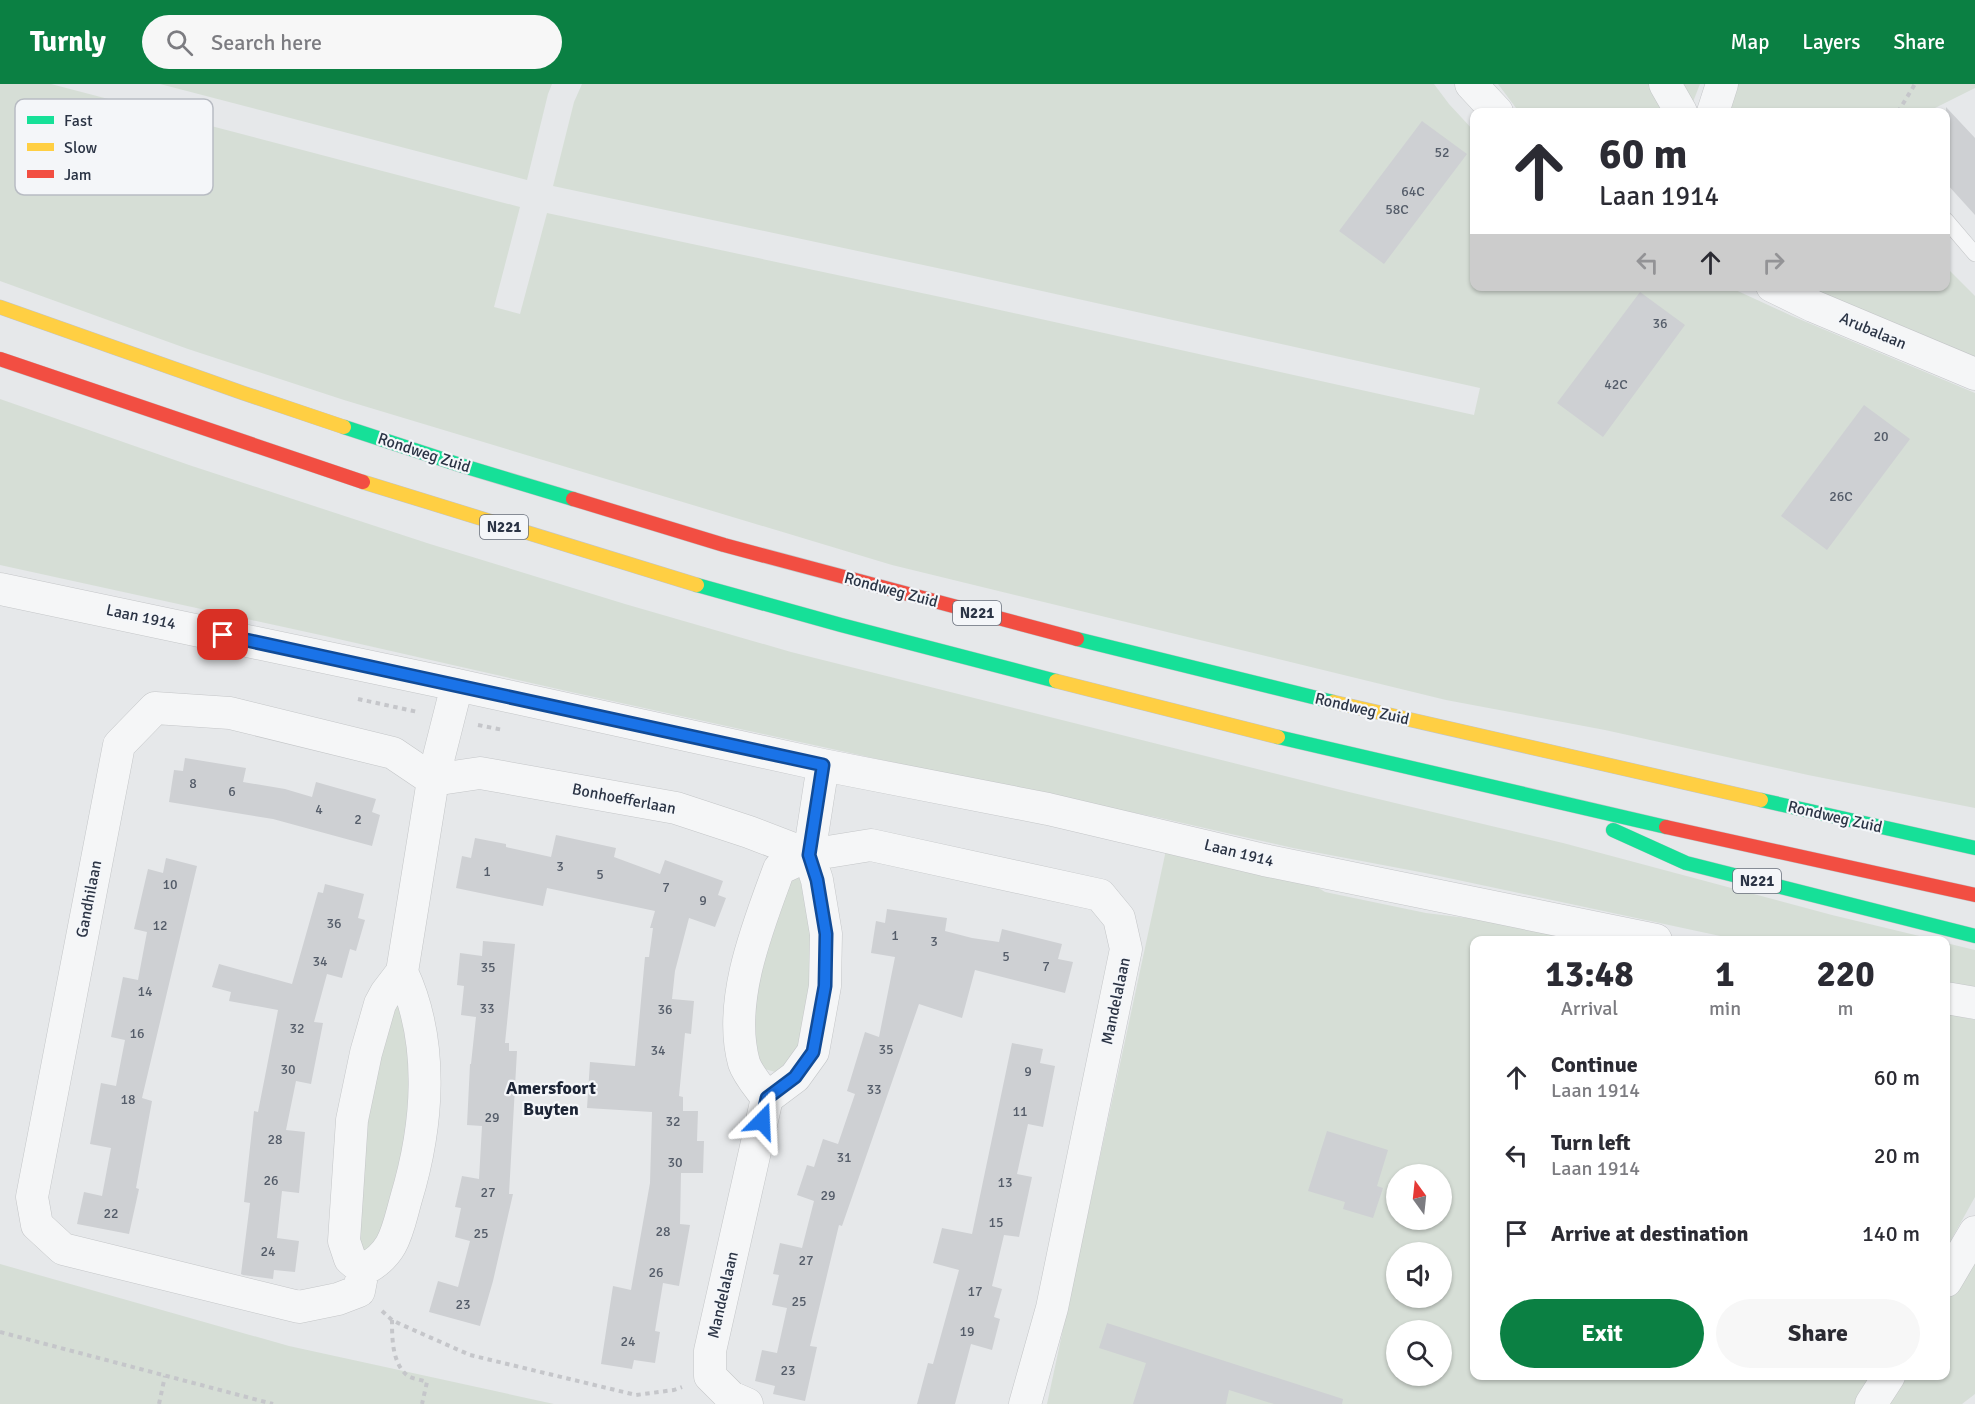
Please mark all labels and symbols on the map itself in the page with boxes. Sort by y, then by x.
legend [15,99,213,195]
text: Fast [64,111,93,131]
text: Slow [64,138,98,158]
house number: 52 [1434,144,1450,161]
text: Jam [64,165,92,185]
house number: 64C [1401,183,1425,200]
house number: 58C [1385,201,1409,218]
street label: Arubalaan [1837,308,1909,354]
house number: 36 [1652,315,1668,332]
house number: 42C [1604,376,1628,393]
house number: 20 [1873,428,1889,445]
street label: Rondweg Zuid [375,429,473,477]
house number: 26C [1829,488,1853,505]
road number: N221 [480,515,528,539]
street label: Rondweg Zuid [842,568,940,612]
street label: Laan 1914 [104,600,178,634]
road number: N221 [953,601,1001,625]
pin [197,609,248,660]
street label: Rondweg Zuid [1313,688,1411,730]
house number: 8 [189,775,197,792]
street label: Bonhoefferlaan [570,779,678,819]
house number: 6 [228,783,236,800]
street label: Rondweg Zuid [1786,796,1884,838]
house number: 4 [315,801,323,818]
house number: 2 [354,811,362,828]
street label: Laan 1914 [1202,835,1276,871]
house number: 3 [556,858,564,875]
street label: Gandhilaan [72,859,106,939]
house number: 1 [483,863,491,880]
house number: 5 [596,866,604,883]
road number: N221 [1733,869,1781,893]
house number: 10 [162,876,178,893]
house number: 7 [662,879,670,896]
house number: 9 [699,892,707,909]
house number: 36 [326,915,342,932]
house number: 12 [152,917,168,934]
house number: 1 [891,927,899,944]
house number: 3 [930,933,938,950]
house number: 5 [1002,948,1010,965]
house number: 34 [312,953,328,970]
street label: Mandelalaan [1097,956,1135,1046]
house number: 7 [1042,958,1050,975]
house number: 35 [480,959,496,976]
house number: 14 [137,983,153,1000]
house number: 33 [479,1000,495,1017]
house number: 36 [657,1001,673,1018]
house number: 32 [289,1020,305,1037]
house number: 16 [129,1025,145,1042]
house number: 35 [878,1041,894,1058]
house number: 34 [650,1042,666,1059]
house number: 30 [280,1061,296,1078]
house number: 9 [1024,1063,1032,1080]
district label: Amersfoort Buyten [506,1077,596,1120]
house number: 33 [866,1081,882,1098]
position arrow [730,1089,794,1153]
house number: 18 [120,1091,136,1108]
house number: 11 [1012,1103,1028,1120]
house number: 29 [484,1109,500,1126]
house number: 32 [665,1113,681,1130]
house number: 28 [267,1131,283,1148]
house number: 31 [836,1149,852,1166]
house number: 30 [667,1154,683,1171]
north arrow [1386,1164,1452,1230]
house number: 26 [263,1172,279,1189]
house number: 13 [997,1174,1013,1191]
house number: 27 [480,1184,496,1201]
house number: 29 [820,1187,836,1204]
house number: 22 [103,1205,119,1222]
house number: 15 [988,1214,1004,1231]
house number: 28 [655,1223,671,1240]
house number: 25 [473,1225,489,1242]
house number: 24 [260,1243,276,1260]
street label: Mandelalaan [703,1250,743,1340]
house number: 27 [798,1252,814,1269]
house number: 26 [648,1264,664,1281]
house number: 17 [967,1283,983,1300]
house number: 25 [791,1293,807,1310]
house number: 23 [455,1296,471,1313]
house number: 19 [959,1323,975,1340]
house number: 24 [620,1333,636,1350]
house number: 23 [780,1362,796,1379]

